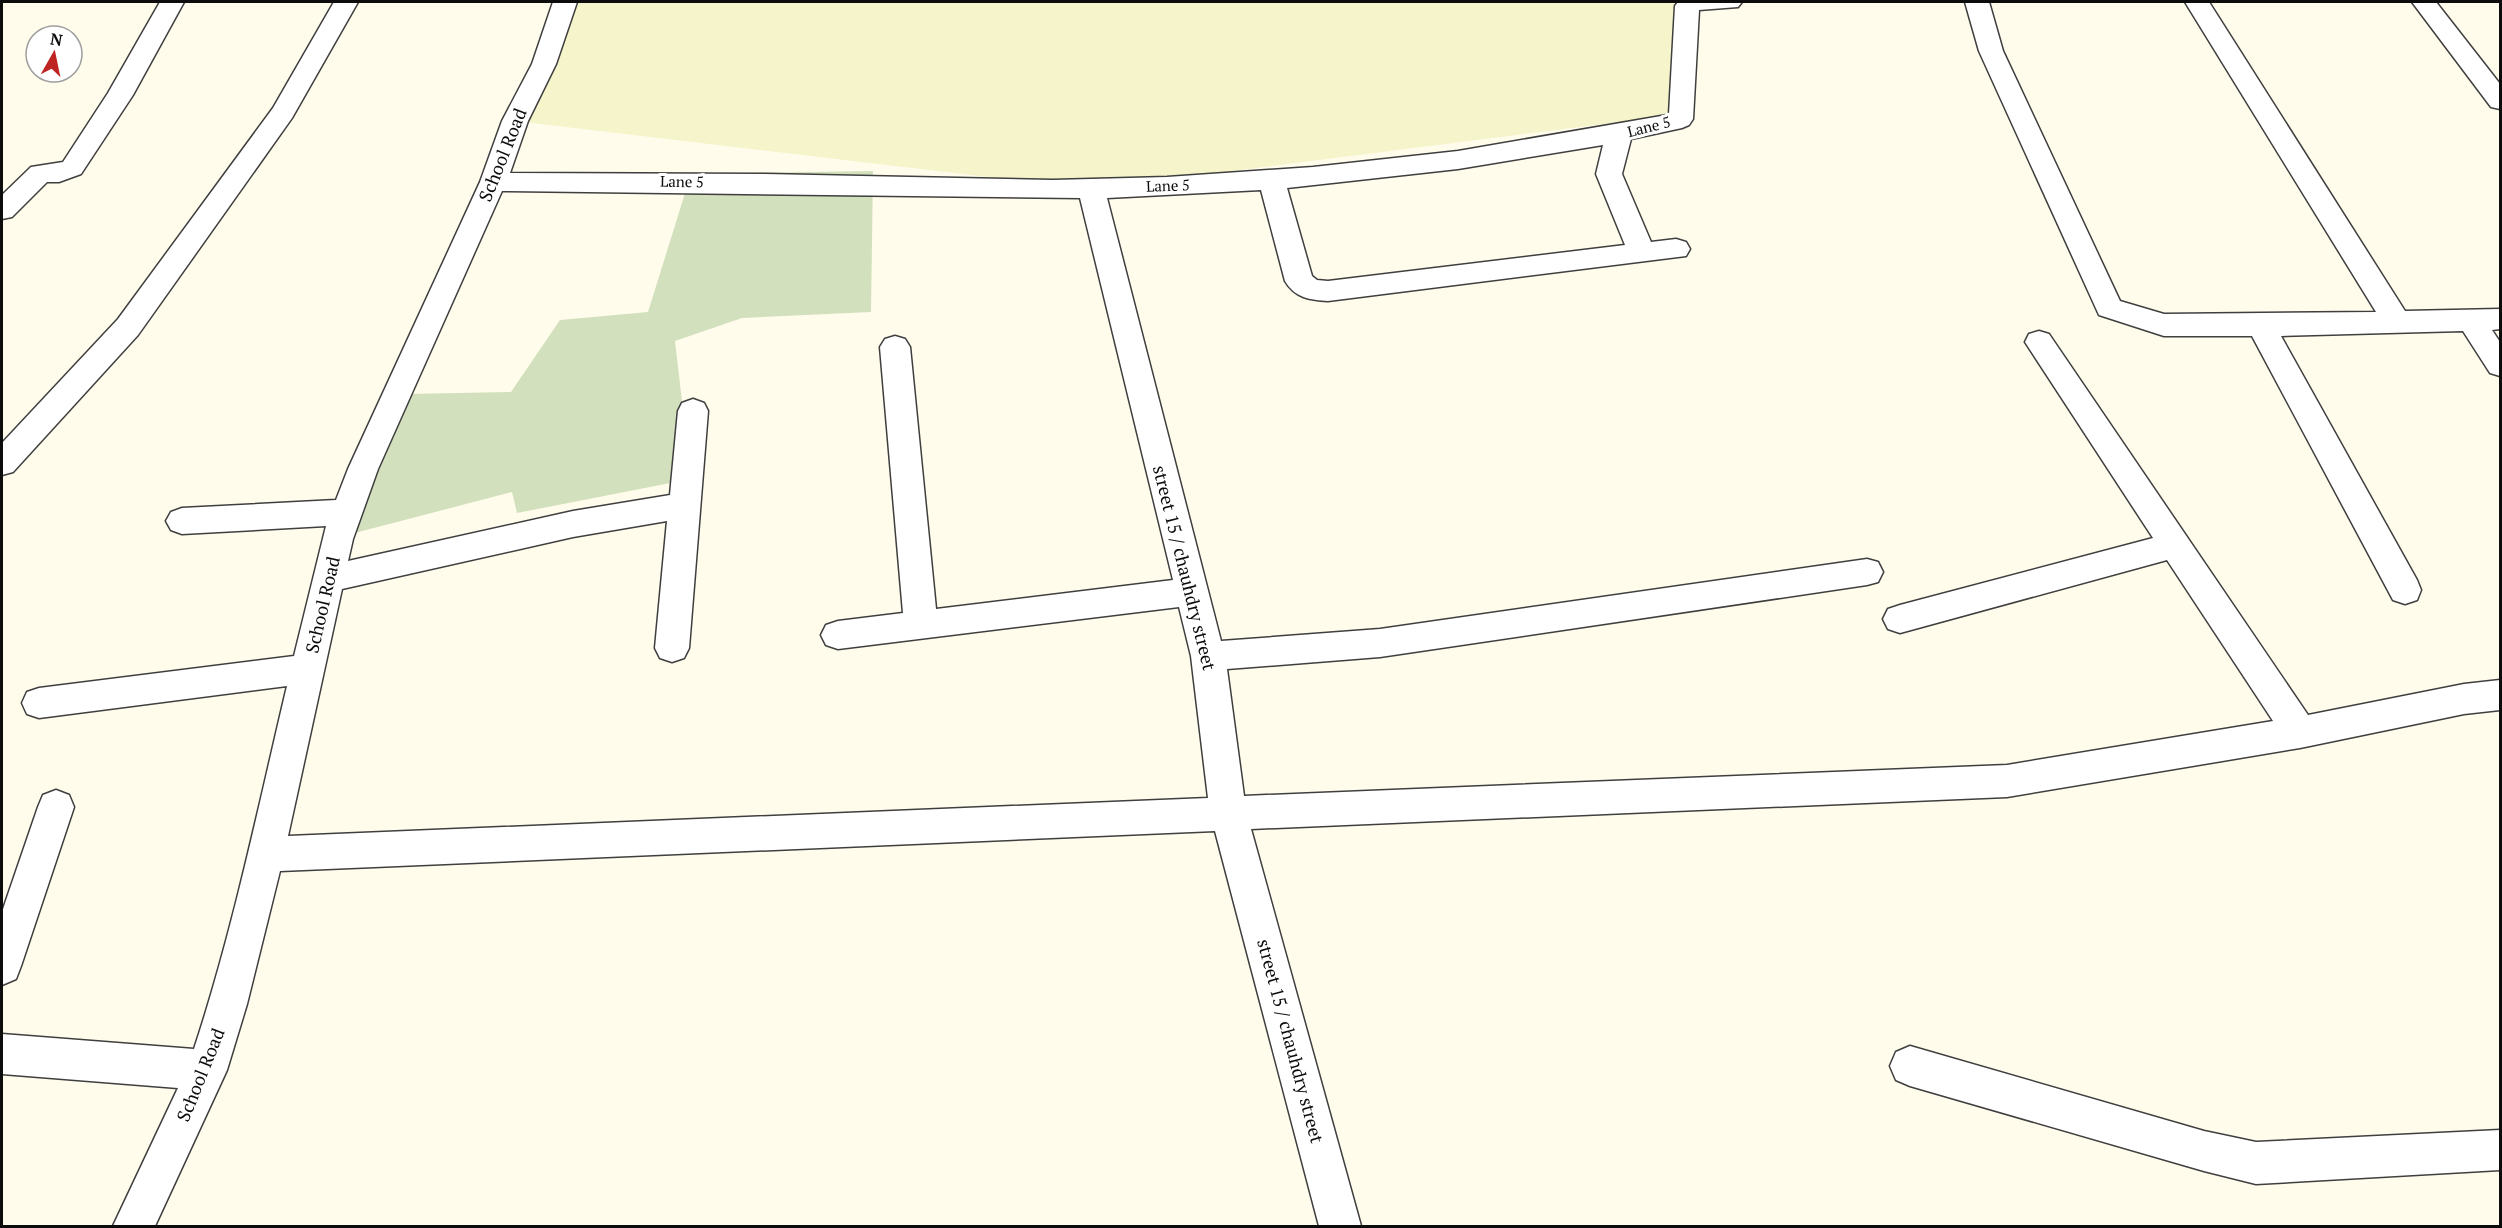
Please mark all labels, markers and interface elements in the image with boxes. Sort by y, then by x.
north arrow [24,24,84,84]
text: N [49,27,64,51]
street label: School Road [473,104,532,205]
street label: Lane 5 [1625,111,1672,141]
street label: Lane 5 [660,171,704,191]
street label: Lane 5 [1146,174,1190,196]
street label: street 15 / chauhdry street [1148,463,1222,673]
street label: School Road [299,554,345,655]
street label: street 15 / chauhdry street [1252,936,1330,1146]
street label: School Road [171,1024,230,1125]

